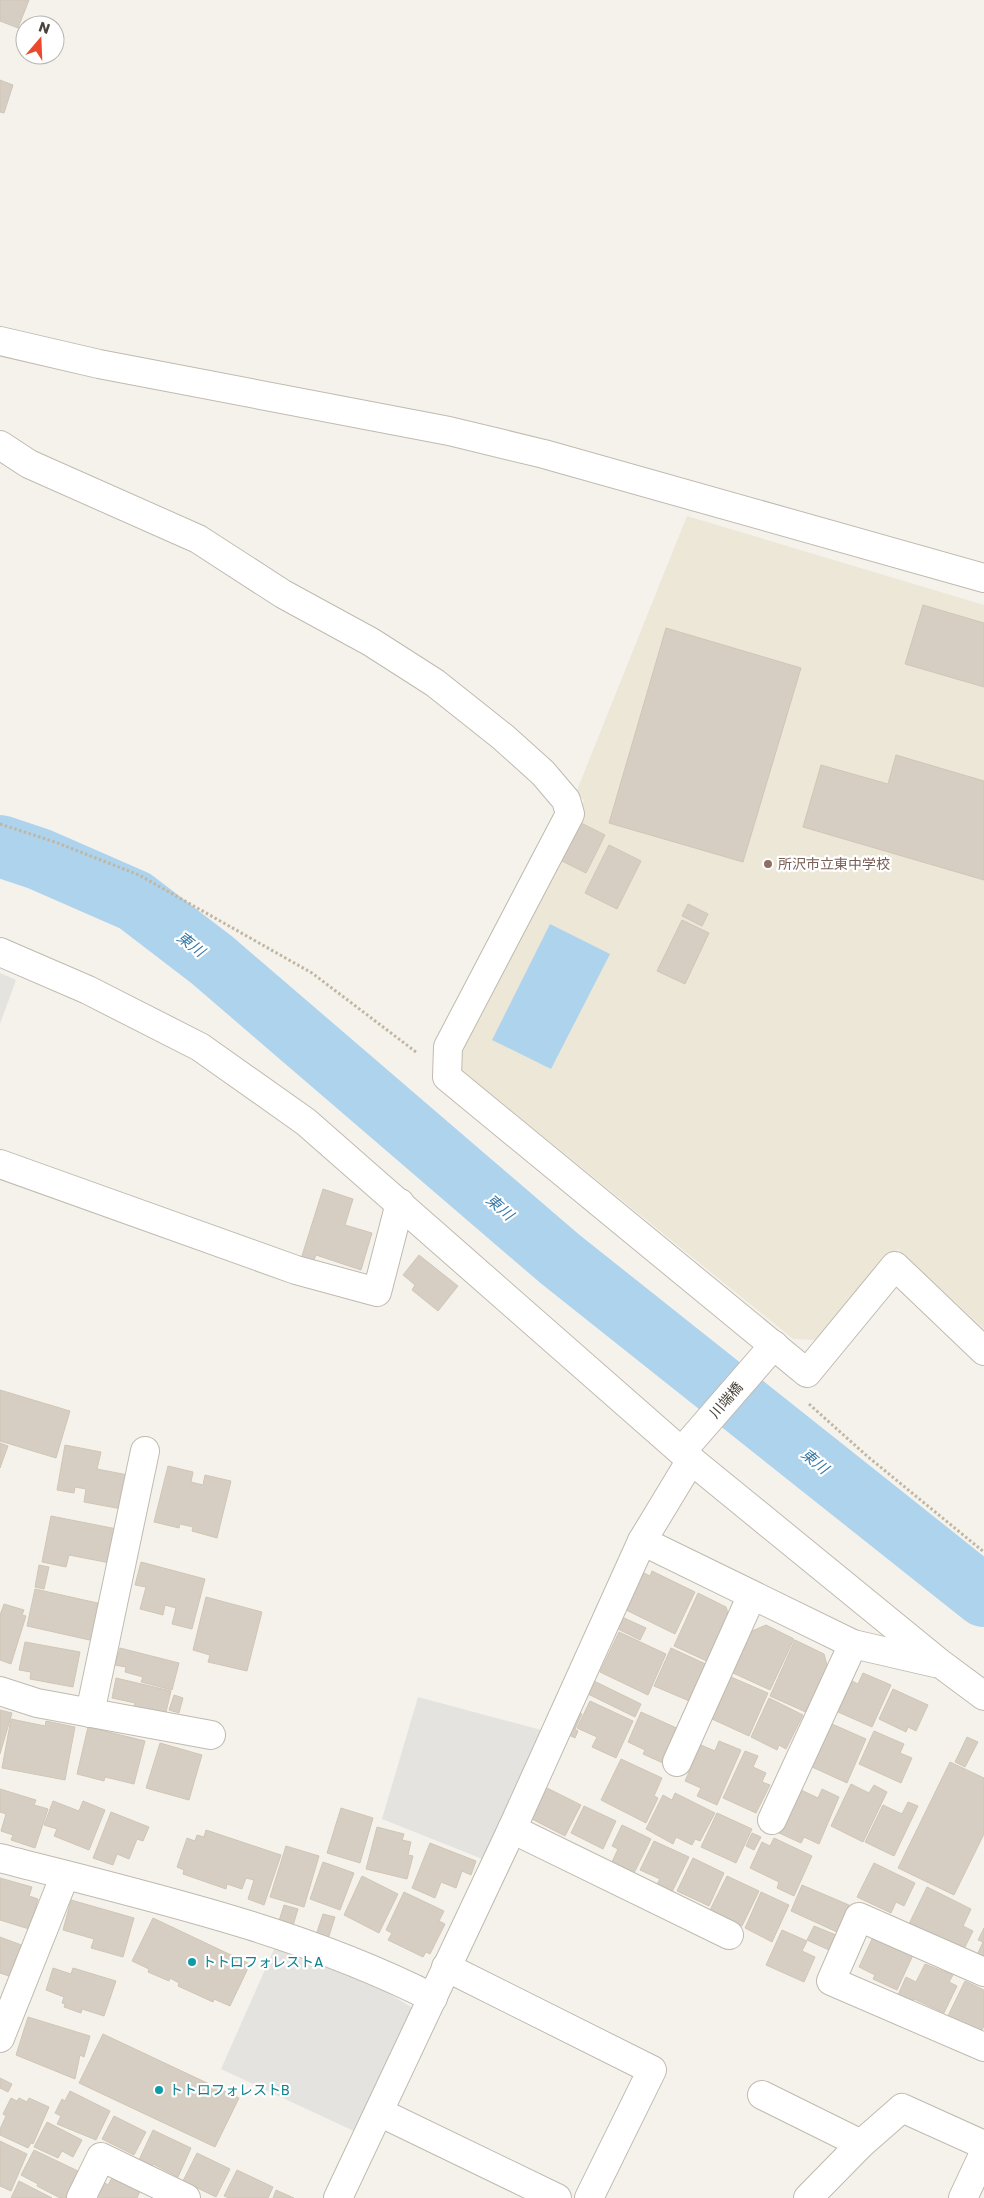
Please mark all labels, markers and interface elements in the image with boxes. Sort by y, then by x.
north arrow [15,15,65,65]
text: N [36,17,52,39]
place label: 所沢市立東中学校 [778,854,890,874]
marker: 所沢市立東中学校 [762,858,774,870]
water label: 東川 [173,927,211,963]
water label: 東川 [482,1189,520,1226]
street label: 川端橋 [705,1378,747,1422]
water label: 東川 [797,1443,835,1480]
place label: トトロフォレストA [202,1952,323,1972]
marker: トトロフォレストA [186,1956,198,1968]
place label: トトロフォレストB [169,2080,290,2100]
marker: トトロフォレストB [153,2084,165,2096]

